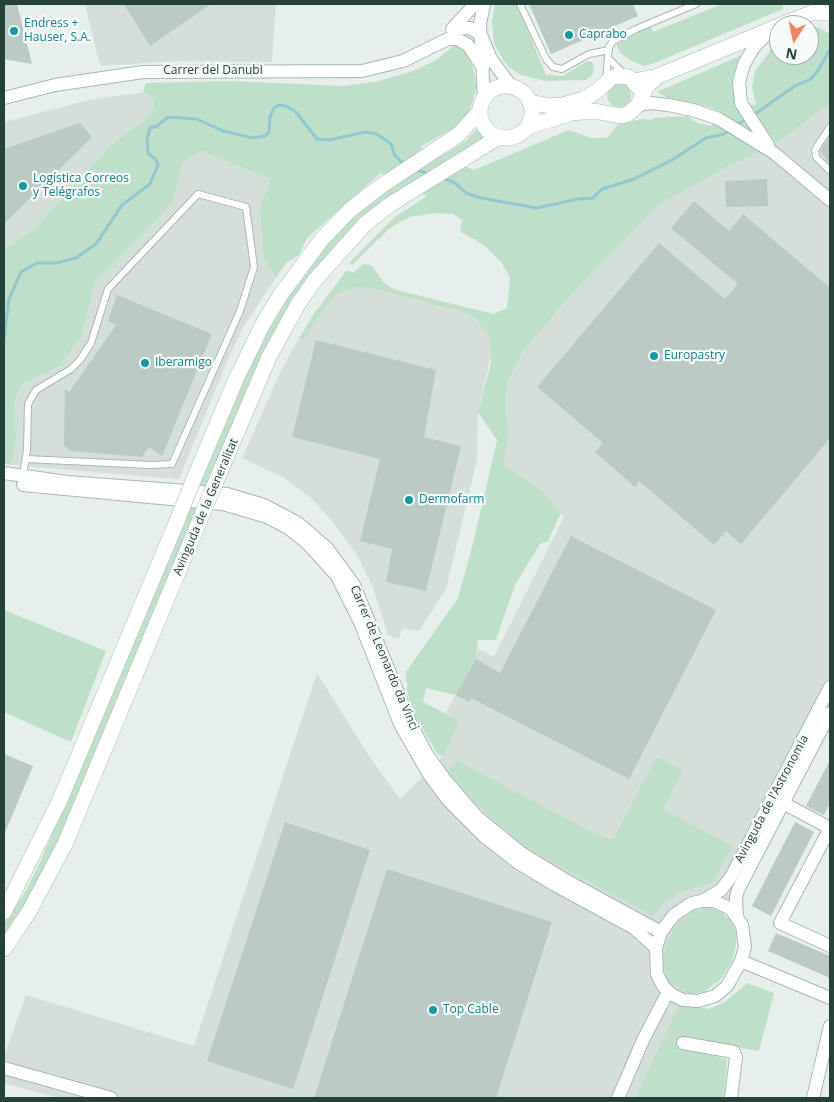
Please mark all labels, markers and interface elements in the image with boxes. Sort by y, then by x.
north arrow [769,15,819,65]
place label: Endress + Hauser, S.A. [24,17,91,45]
marker: Endress + Hauser, S.A. [8,25,20,37]
place label: Caprabo [579,28,627,42]
marker: Caprabo [563,29,575,41]
text: N [784,44,799,65]
street label: Carrer del Danubi [163,64,263,78]
place label: Logística Correos y Telégrafos [33,172,129,200]
marker: Logística Correos y Telégrafos [17,180,29,192]
place label: Europastry [664,349,725,363]
marker: Europastry [648,350,660,362]
place label: Iberamigo [155,356,212,370]
marker: Iberamigo [139,357,151,369]
street label: Avinguda de la Generalitat [171,436,241,578]
place label: Dermofarm [419,493,484,507]
marker: Dermofarm [403,494,415,506]
street label: Carrer de Leonardo da Vinci [347,583,421,733]
street label: Avinguda de l'Astronomia [732,733,812,865]
place label: Top Cable [443,1003,499,1017]
marker: Top Cable [427,1004,439,1016]

